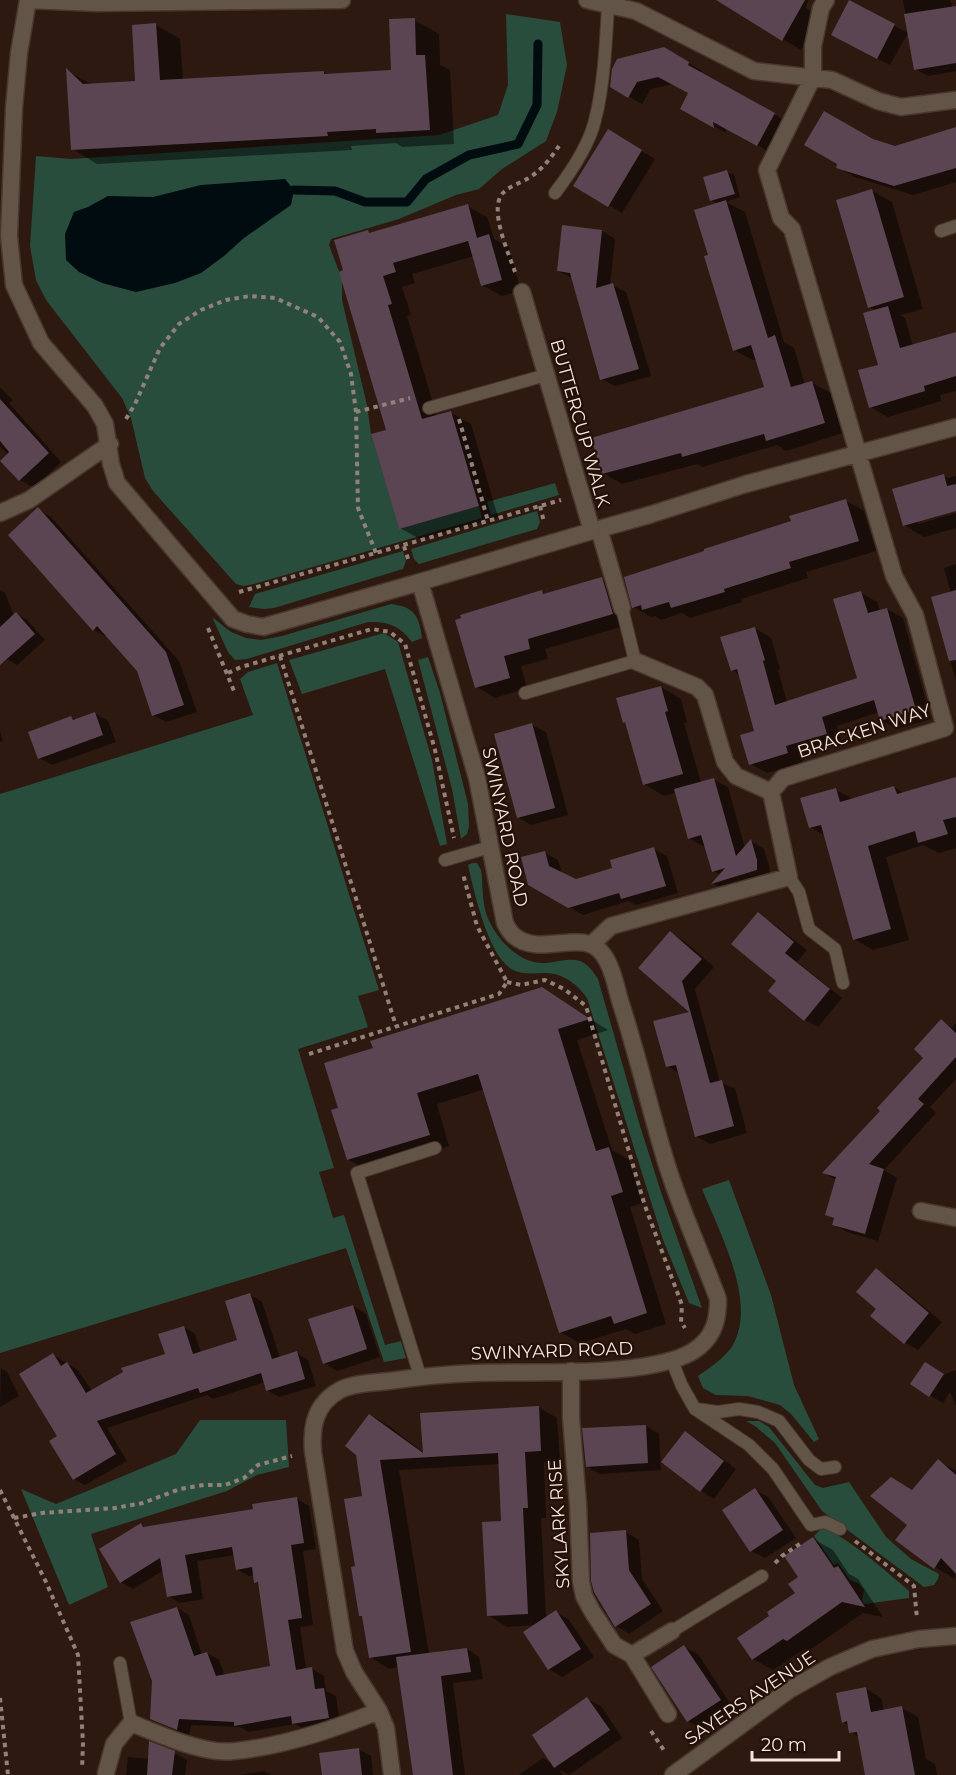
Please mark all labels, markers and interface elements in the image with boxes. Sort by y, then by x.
street label: BUTTERCUP WALK [545,336,615,510]
street label: BRACKEN WAY [794,699,934,763]
street label: SWINYARD ROAD [477,745,533,909]
street label: SWINYARD ROAD [470,1337,634,1365]
street label: SKYLARK RISE [544,1459,574,1589]
street label: SAYERS AVENUE [681,1646,819,1750]
scale bar [752,1724,839,1762]
text: 20 m [761,1734,807,1756]

